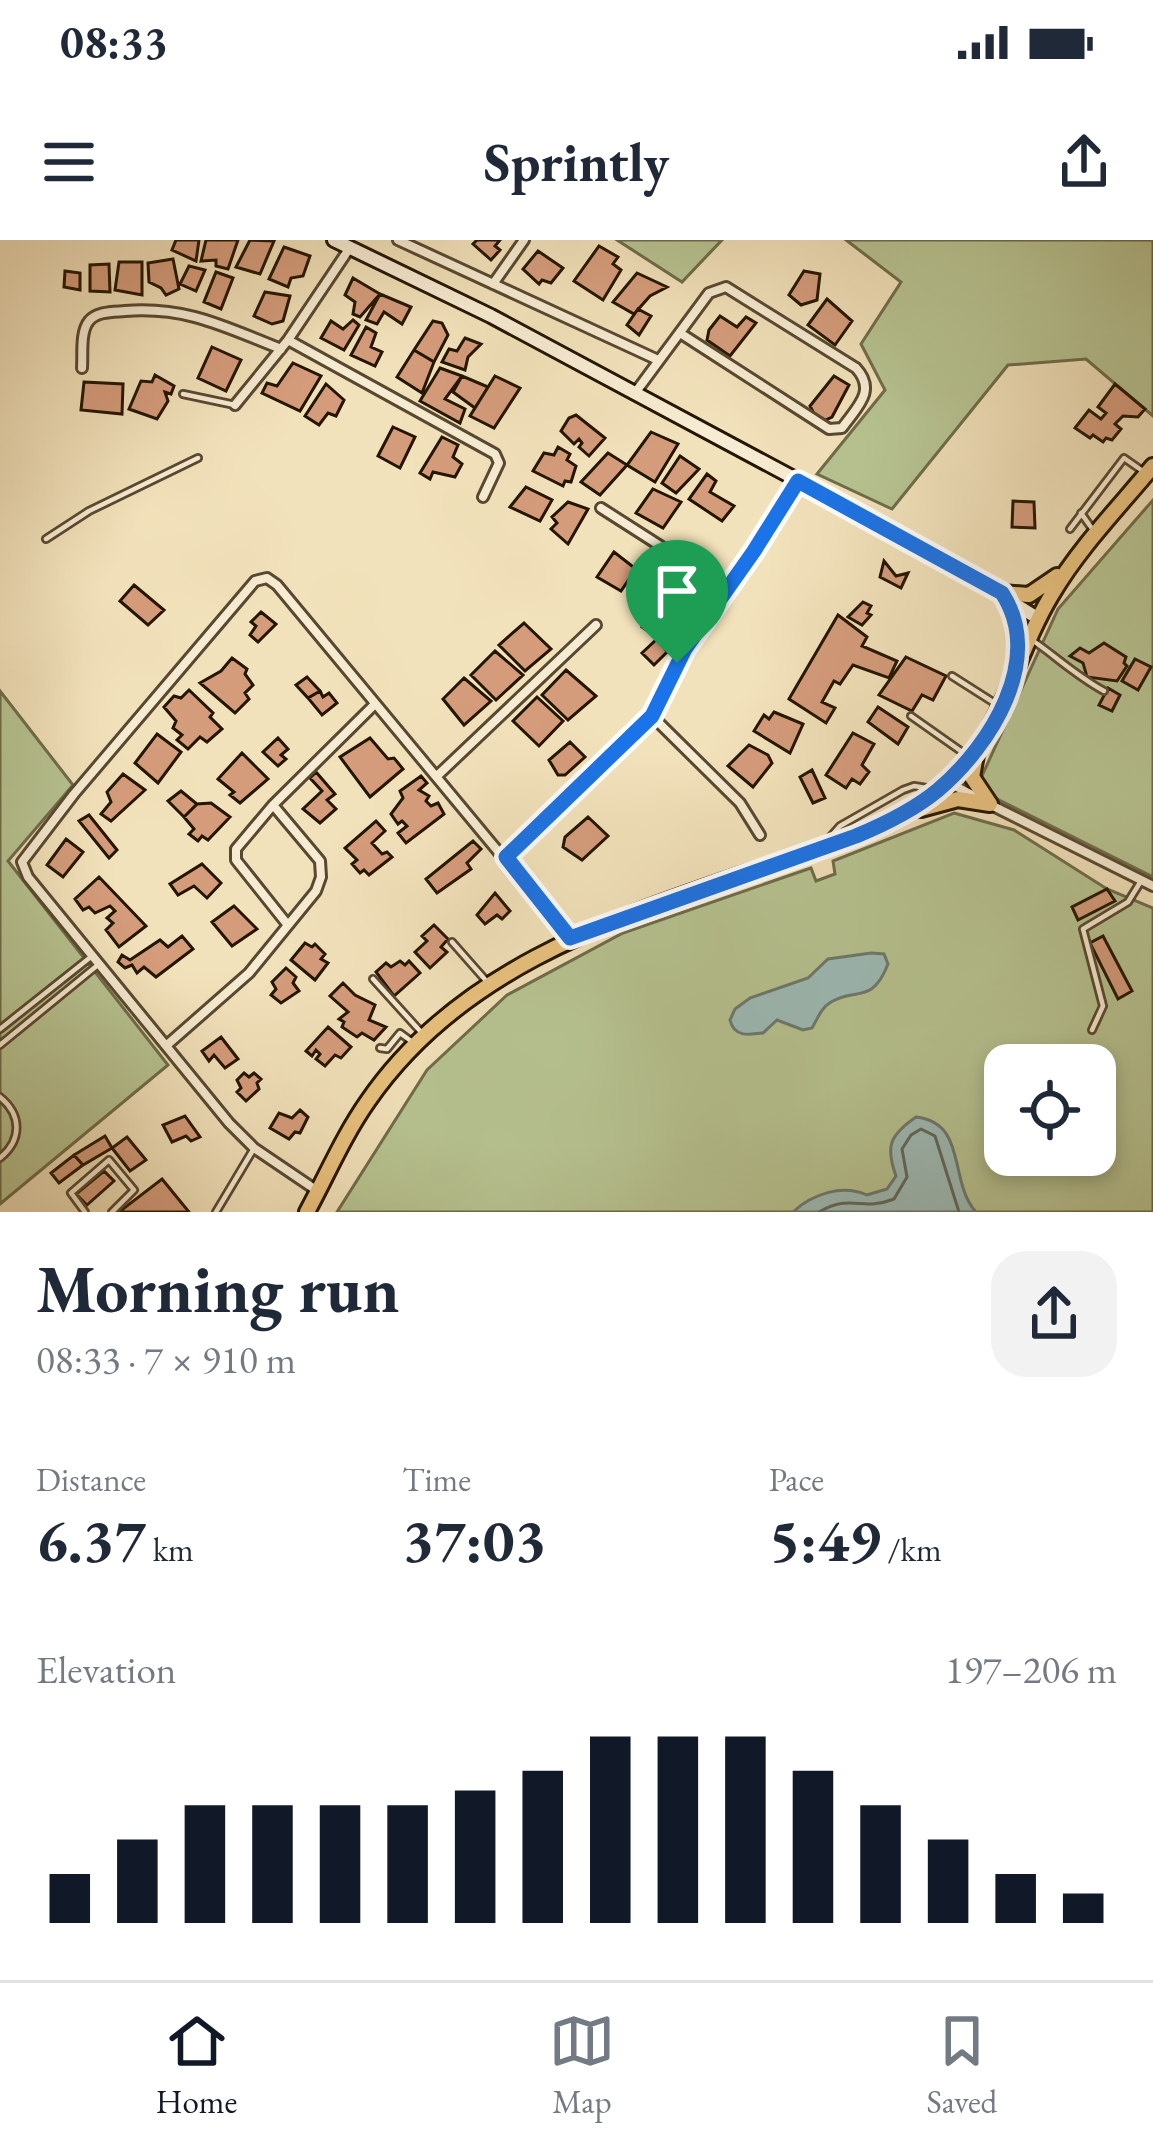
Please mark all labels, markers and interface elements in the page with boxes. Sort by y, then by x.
text: 08:33 [60,13,168,71]
text: Sprintly [484,127,669,197]
icon: menu [36,129,102,195]
icon: share [1051,129,1117,195]
pin [626,540,728,663]
icon: arrive [644,558,710,624]
map controls [984,1044,1116,1176]
button: locate [984,1044,1116,1176]
text: Morning run [36,1246,400,1332]
button: share [991,1251,1117,1377]
text: 08:33 · 7 × 910 m [36,1334,296,1385]
text: Distance [36,1458,146,1501]
text: Time [402,1458,471,1501]
text: Pace [769,1458,824,1501]
text: 6.37 [36,1501,146,1579]
text: 37:03 [402,1501,546,1579]
text: 5:49 [769,1501,881,1579]
text: km [146,1528,194,1571]
text: /km [881,1528,942,1571]
text: Elevation [36,1644,176,1695]
text: 197–206 m [945,1644,1117,1695]
tab: Home [156,2008,237,2123]
tab: Map [549,2008,615,2123]
tab: Saved [926,2008,997,2123]

